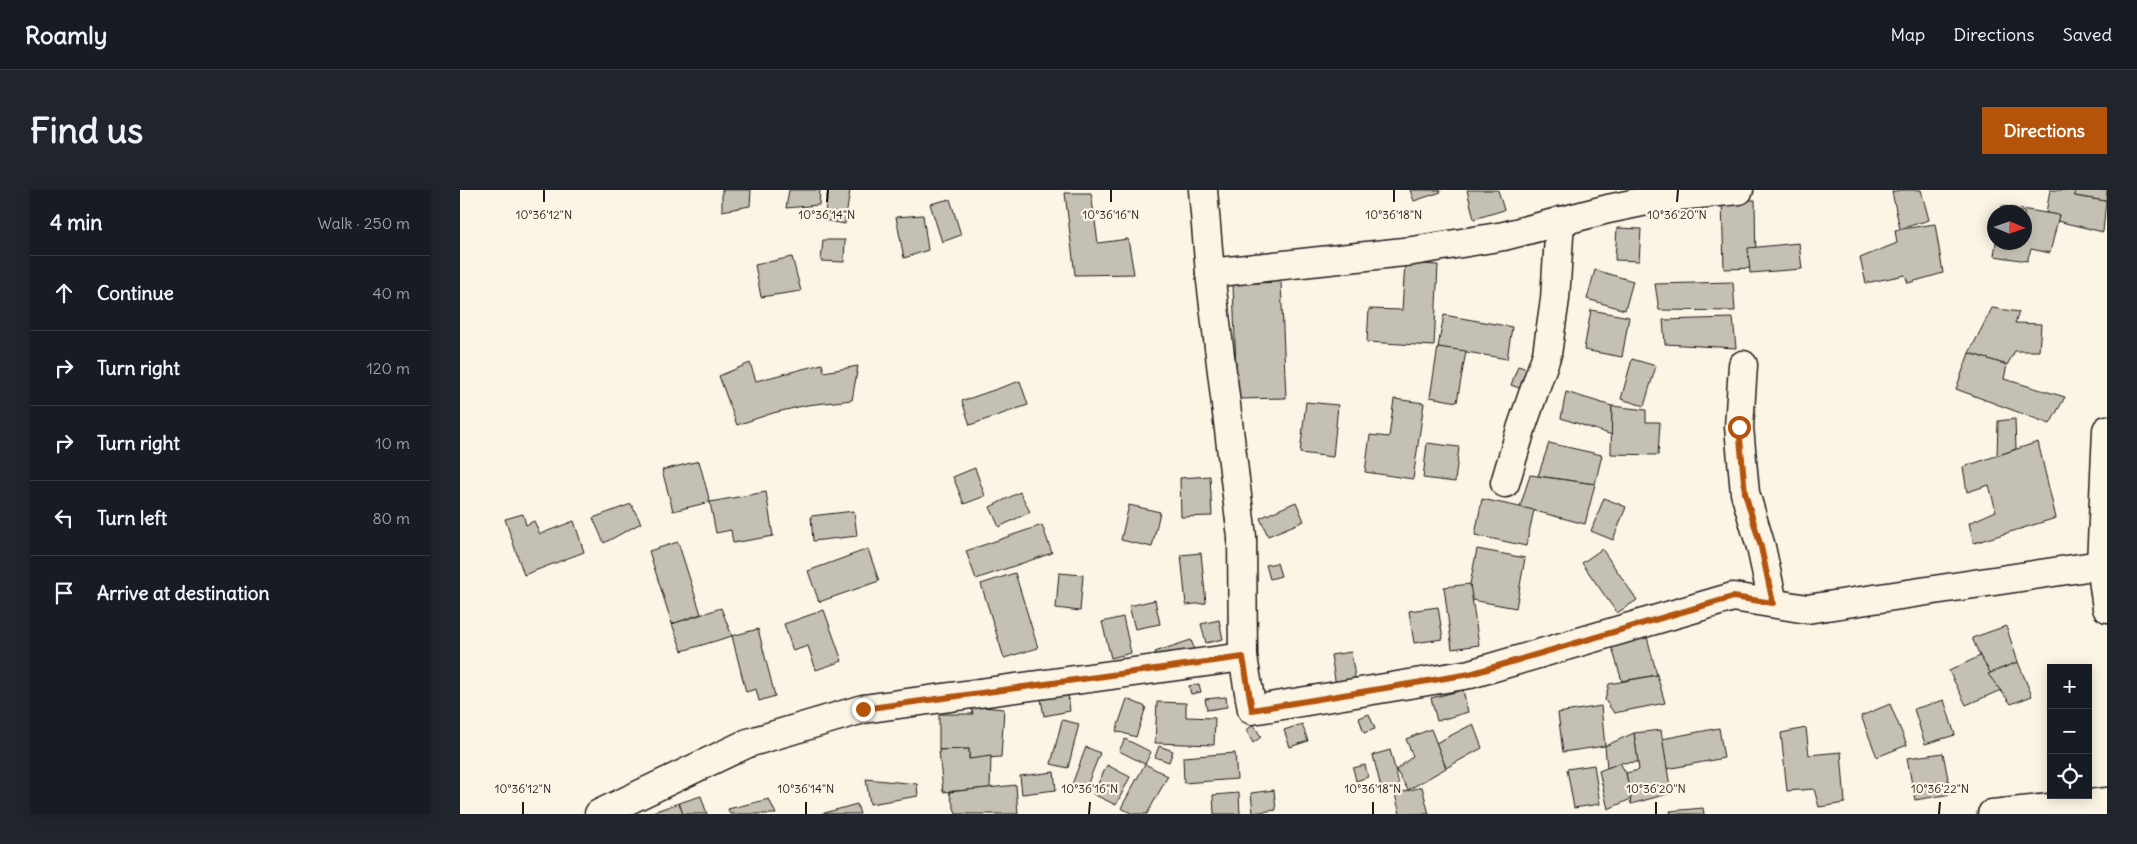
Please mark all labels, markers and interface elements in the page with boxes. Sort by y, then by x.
text: Roamly [25,20,107,50]
text: Map [1890,23,1925,46]
text: Directions [1953,23,2035,46]
text: Saved [2063,23,2112,46]
button: Directions [1982,107,2107,154]
text: Find us [30,108,143,152]
north arrow [1987,205,2032,250]
text: 10°36'12"N [516,207,572,222]
text: 10°36'14"N [799,207,855,222]
text: 10°36'16"N [1083,207,1139,222]
text: 10°36'18"N [1366,207,1422,222]
text: 10°36'20"N [1647,207,1707,222]
text: 4 min [50,209,102,236]
text: Walk · 250 m [318,213,410,233]
icon: ahead [50,279,78,307]
text: Continue [97,281,174,305]
text: 40 m [372,283,410,303]
icon: right [50,354,78,382]
text: Turn right [97,356,180,380]
text: 120 m [367,358,410,378]
route start [1728,416,1751,439]
icon: right [50,429,78,457]
text: Turn right [97,431,180,455]
text: 10 m [375,433,410,453]
icon: left [50,504,78,532]
text: Turn left [97,506,167,530]
text: 80 m [372,508,410,528]
icon: arrive [50,579,78,607]
text: Arrive at destination [97,581,270,605]
map controls [2047,664,2092,799]
button: + [2047,664,2092,709]
route end [852,698,875,721]
button: − [2047,709,2092,754]
button: locate [2047,754,2092,799]
text: 10°36'12"N [495,781,551,796]
text: 10°36'14"N [778,781,834,796]
text: 10°36'16"N [1062,781,1118,796]
text: 10°36'18"N [1345,781,1401,796]
text: 10°36'20"N [1626,781,1686,796]
text: 10°36'22"N [1911,781,1969,796]

